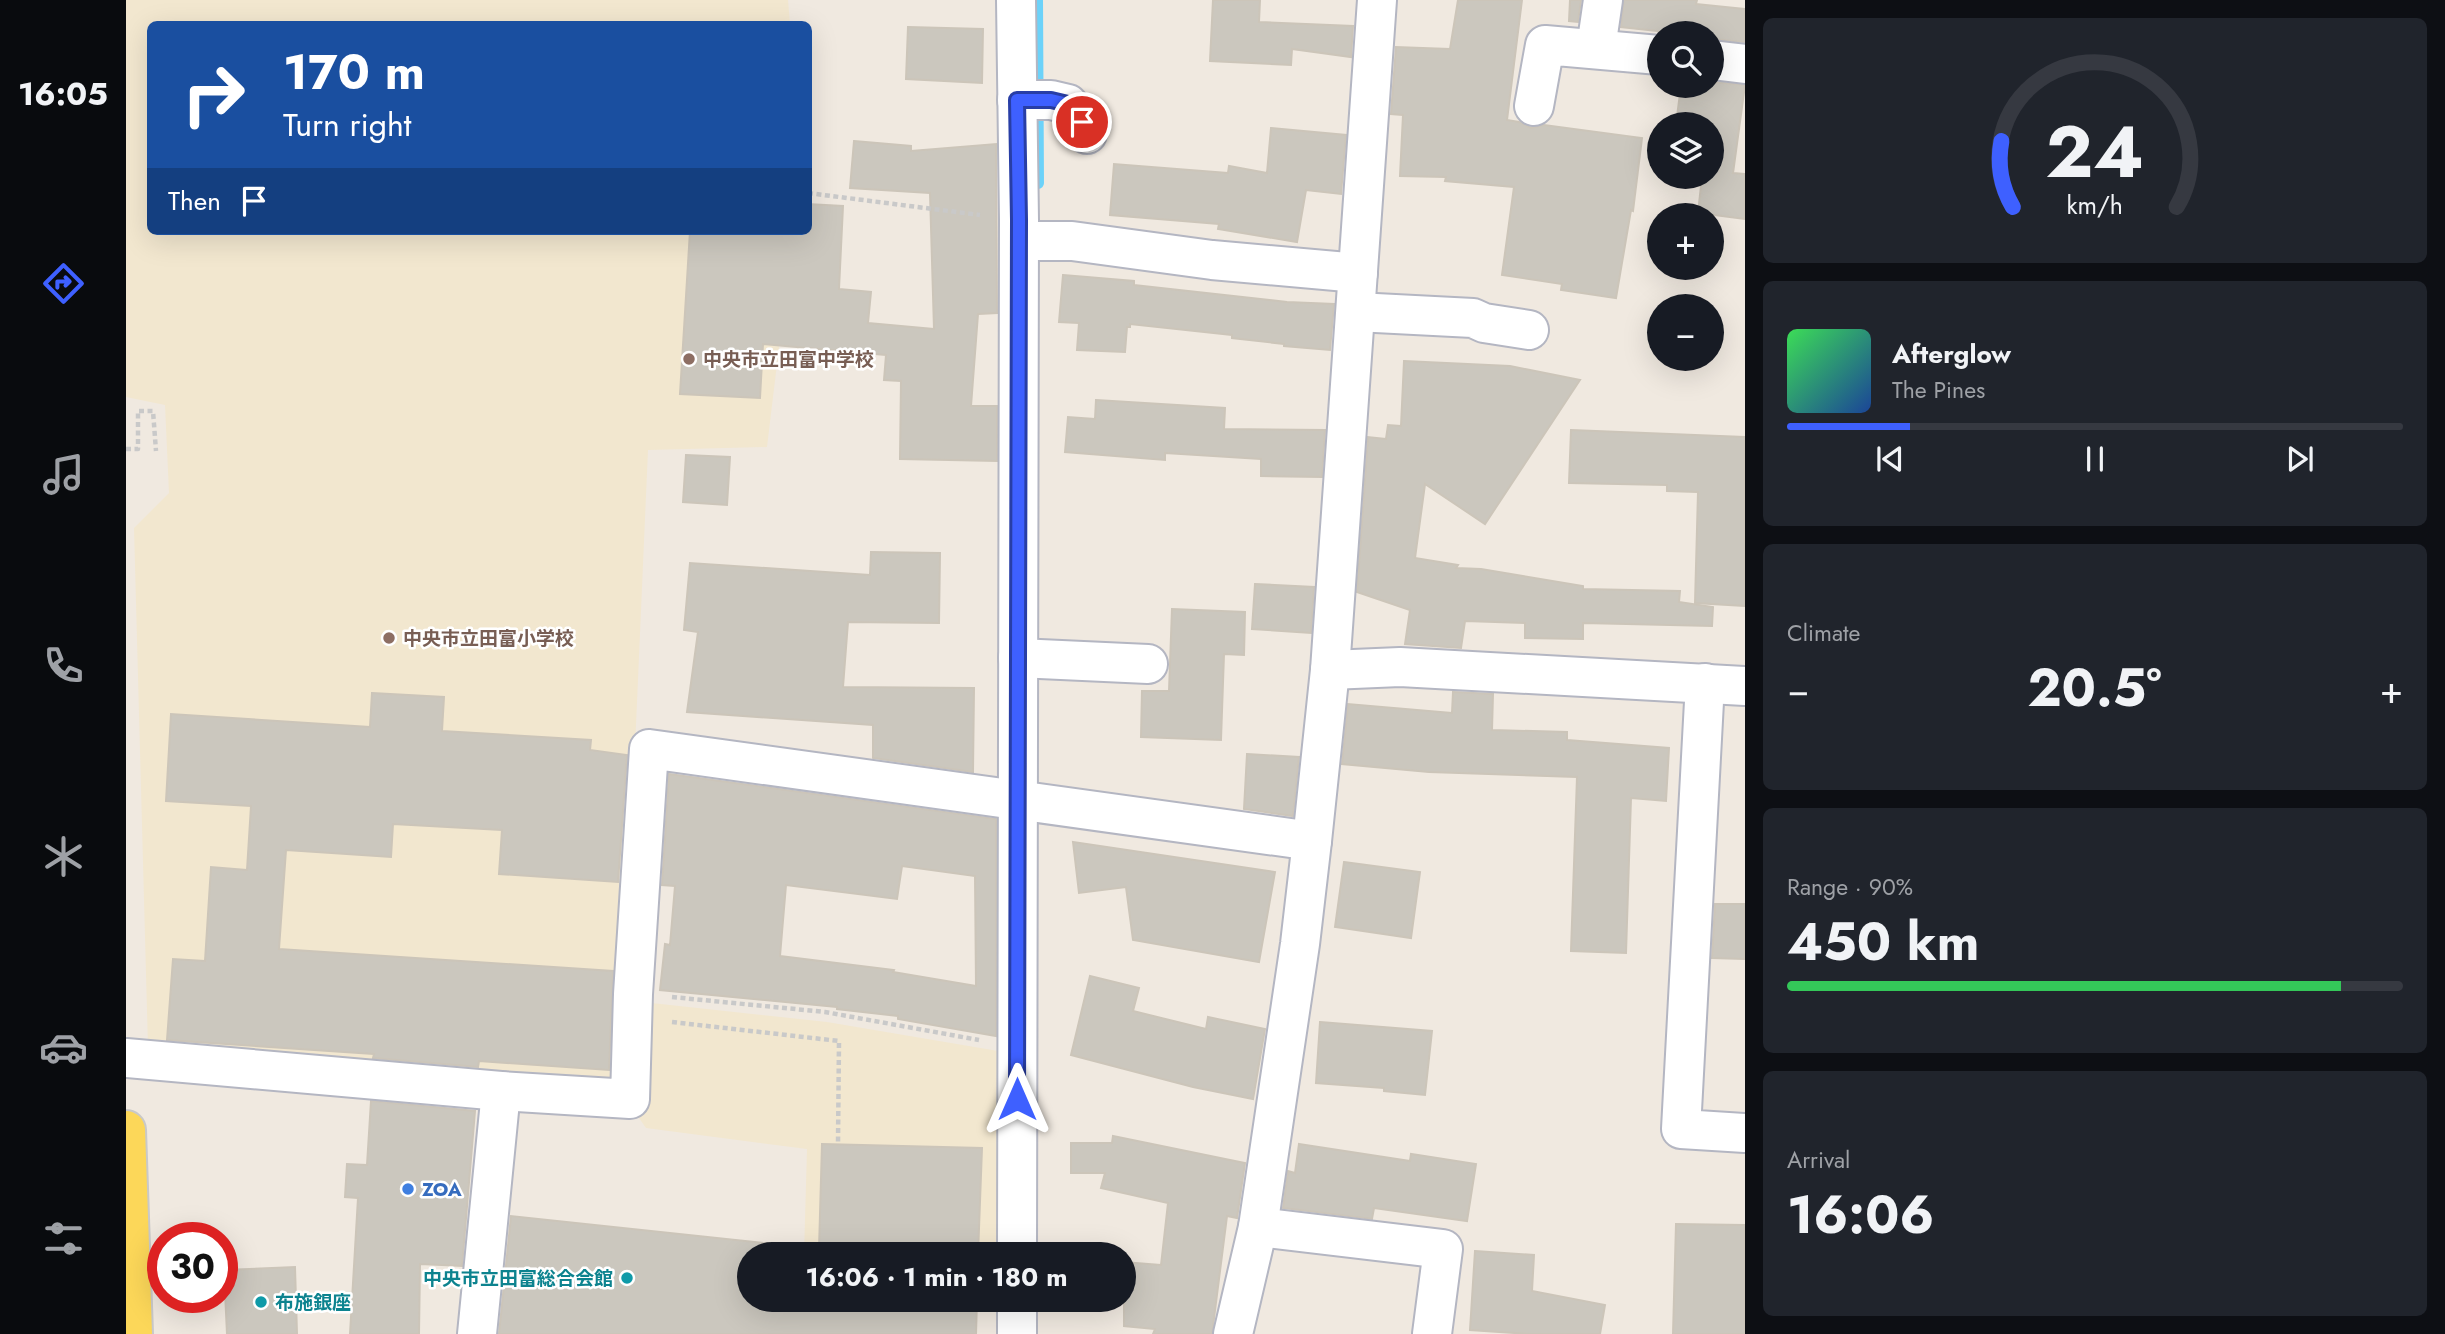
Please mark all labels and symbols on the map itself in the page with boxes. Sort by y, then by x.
pin [1052,92,1112,152]
place label: 中央市立田富中学校 [703,346,874,373]
marker: 中央市立田富中学校 [681,351,697,367]
place label: 中央市立田富小学校 [403,625,574,652]
marker: 中央市立田富小学校 [381,630,397,646]
position arrow [980,1062,1054,1136]
place label: ZOA [422,1176,462,1203]
marker: ZOA [400,1181,416,1197]
speed limit sign: 30 [147,1222,238,1313]
place label: 中央市立田富総合会館 [423,1265,613,1292]
marker: 中央市立田富総合会館 [619,1270,635,1286]
place label: 布施銀座 [275,1289,351,1316]
marker: 布施銀座 [253,1294,269,1310]

